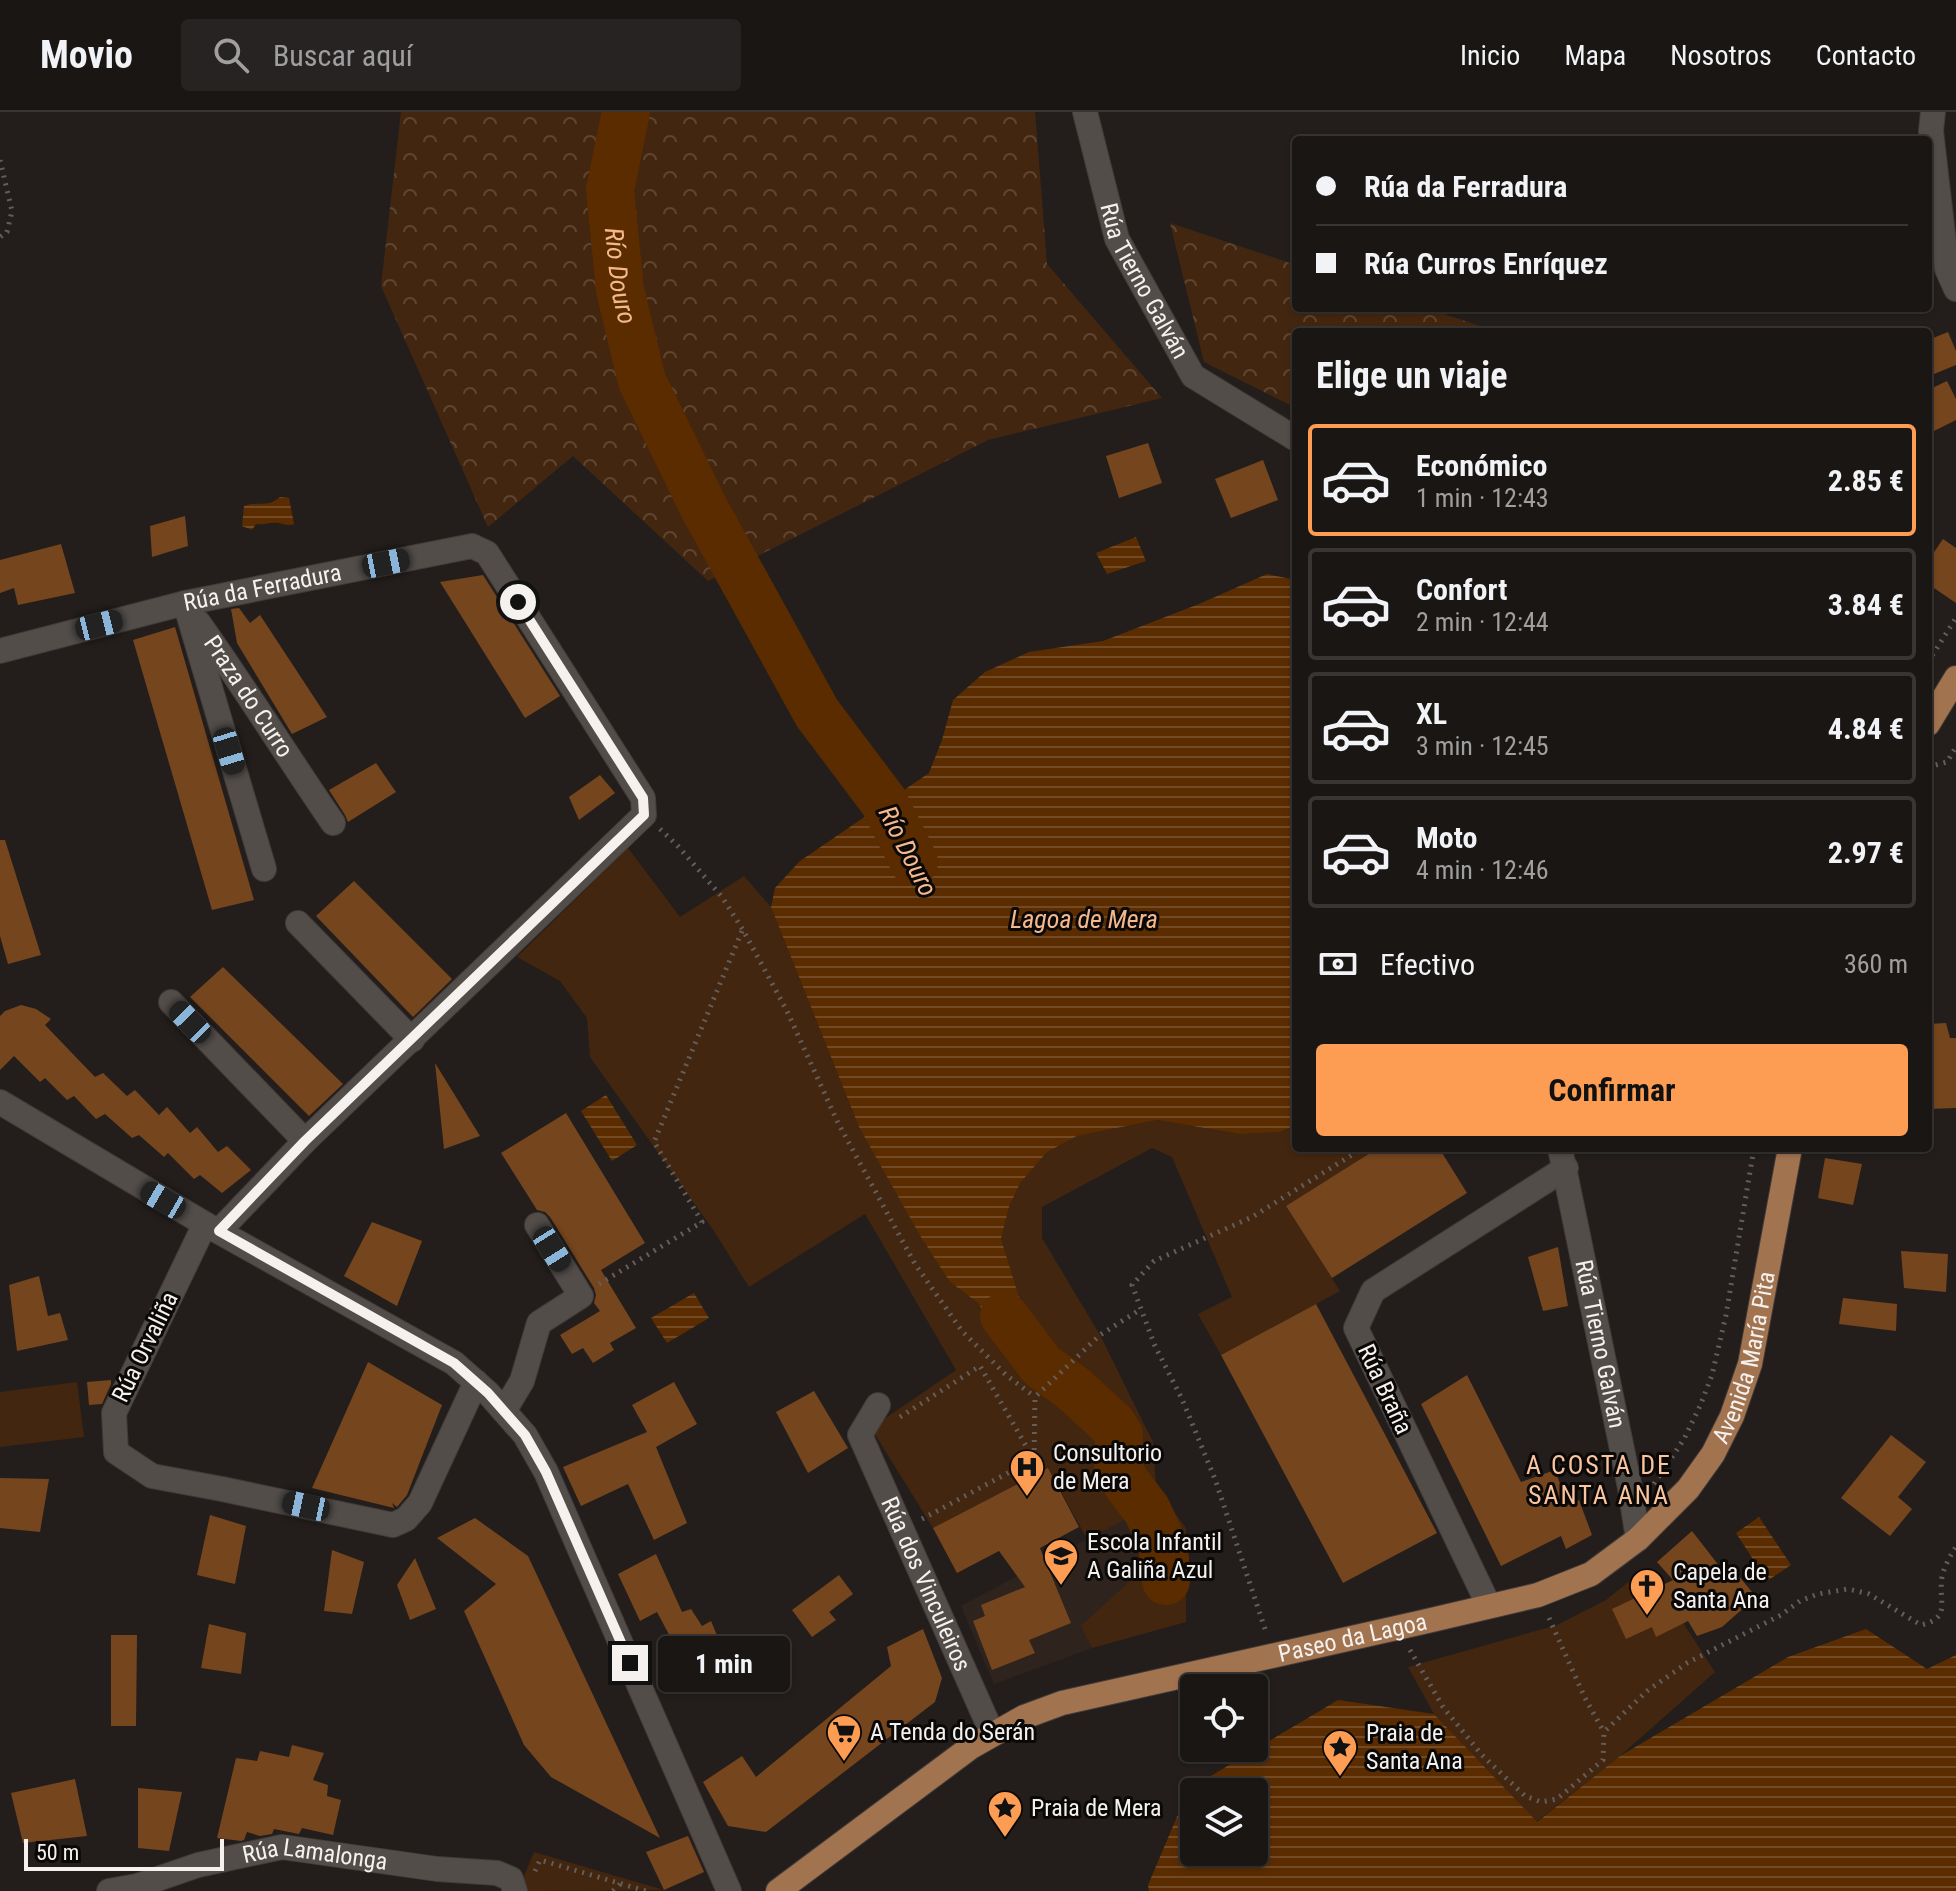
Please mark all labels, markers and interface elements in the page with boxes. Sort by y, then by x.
search box [181,19,741,91]
text: Movio [40,33,133,77]
icon: search [209,33,253,77]
text: Buscar aquí [273,38,413,73]
text: Inicio [1460,39,1520,72]
text: Mapa [1564,39,1626,72]
text: Nosotros [1670,39,1772,72]
text: Contacto [1816,39,1916,72]
text: Rúa da Ferradura [1364,169,1567,204]
street label: Rúa Tierno Galván [1095,200,1195,363]
water label: Río Douro [599,226,643,327]
text: Rúa Curros Enríquez [1364,246,1608,281]
text: Elige un viaje [1316,355,1507,397]
icon: car [1320,444,1392,516]
text: Económico [1416,448,1547,483]
text: 2.85 € [1828,463,1904,498]
text: 1 min · 12:43 [1416,483,1549,513]
car [360,547,412,579]
street label: Rúa da Ferradura [181,558,344,617]
icon: car [1320,568,1392,640]
text: Confort [1416,572,1507,607]
route start [500,584,536,620]
text: 3.84 € [1828,587,1904,622]
text: 2 min · 12:44 [1416,607,1549,637]
car [73,608,125,642]
street label: Praza do Curro [198,630,299,763]
icon: car [1320,692,1392,764]
text: XL [1416,696,1447,731]
text: 4.84 € [1828,711,1904,746]
car [211,725,247,777]
text: 3 min · 12:45 [1416,731,1549,761]
water label: Río Douro [873,801,943,901]
icon: car [1320,816,1392,888]
text: Moto [1416,820,1477,855]
text: 2.97 € [1828,835,1904,870]
text: 4 min · 12:46 [1416,855,1549,885]
water label: Lagoa de Mera [1010,904,1158,934]
icon: cash [1316,942,1360,986]
text: Efectivo [1380,947,1475,982]
text: 360 m [1844,949,1908,979]
car [165,996,215,1048]
button: Confirmar [1316,1044,1908,1136]
car [136,1178,190,1222]
car [529,1222,575,1276]
street label: Rúa Tierno Galván [1569,1257,1631,1431]
street label: Avenida María Pita [1707,1269,1781,1448]
street label: Rúa Orvaliña [106,1287,184,1407]
street label: Rúa Braña [1352,1340,1418,1438]
place label: Consultorio de Mera [1053,1439,1162,1495]
hospital icon: Consultorio de Mera [1008,1448,1046,1498]
district label: A COSTA DE SANTA ANA [1526,1450,1672,1510]
car [280,1489,332,1523]
street label: Rúa dos Vinculeiros [875,1493,977,1675]
place label: Escola Infantil A Galiña Azul [1087,1528,1222,1584]
school or university icon: Escola Infantil A Galiña Azul [1042,1537,1080,1587]
place label: Capela de Santa Ana [1673,1558,1770,1614]
church icon: Capela de Santa Ana [1628,1567,1666,1617]
street label: Paseo da Lagoa [1276,1608,1430,1668]
callout: 1 min [658,1635,790,1691]
route end [612,1645,648,1681]
text: 1 min [695,1649,753,1679]
map controls [1180,1674,1268,1866]
button: locate [1180,1674,1268,1762]
supermarket icon: A Tenda do Serán [825,1713,863,1763]
place label: A Tenda do Serán [870,1718,1035,1746]
place label: Praia de Santa Ana [1366,1719,1463,1775]
place icon: Praia de Santa Ana [1321,1728,1359,1778]
button: layers [1180,1778,1268,1866]
place icon: Praia de Mera [986,1789,1024,1839]
place label: Praia de Mera [1031,1794,1162,1822]
street label: Rúa Lamalonga [240,1833,389,1876]
scale bar [24,1835,224,1871]
text: 50 m [36,1840,79,1865]

